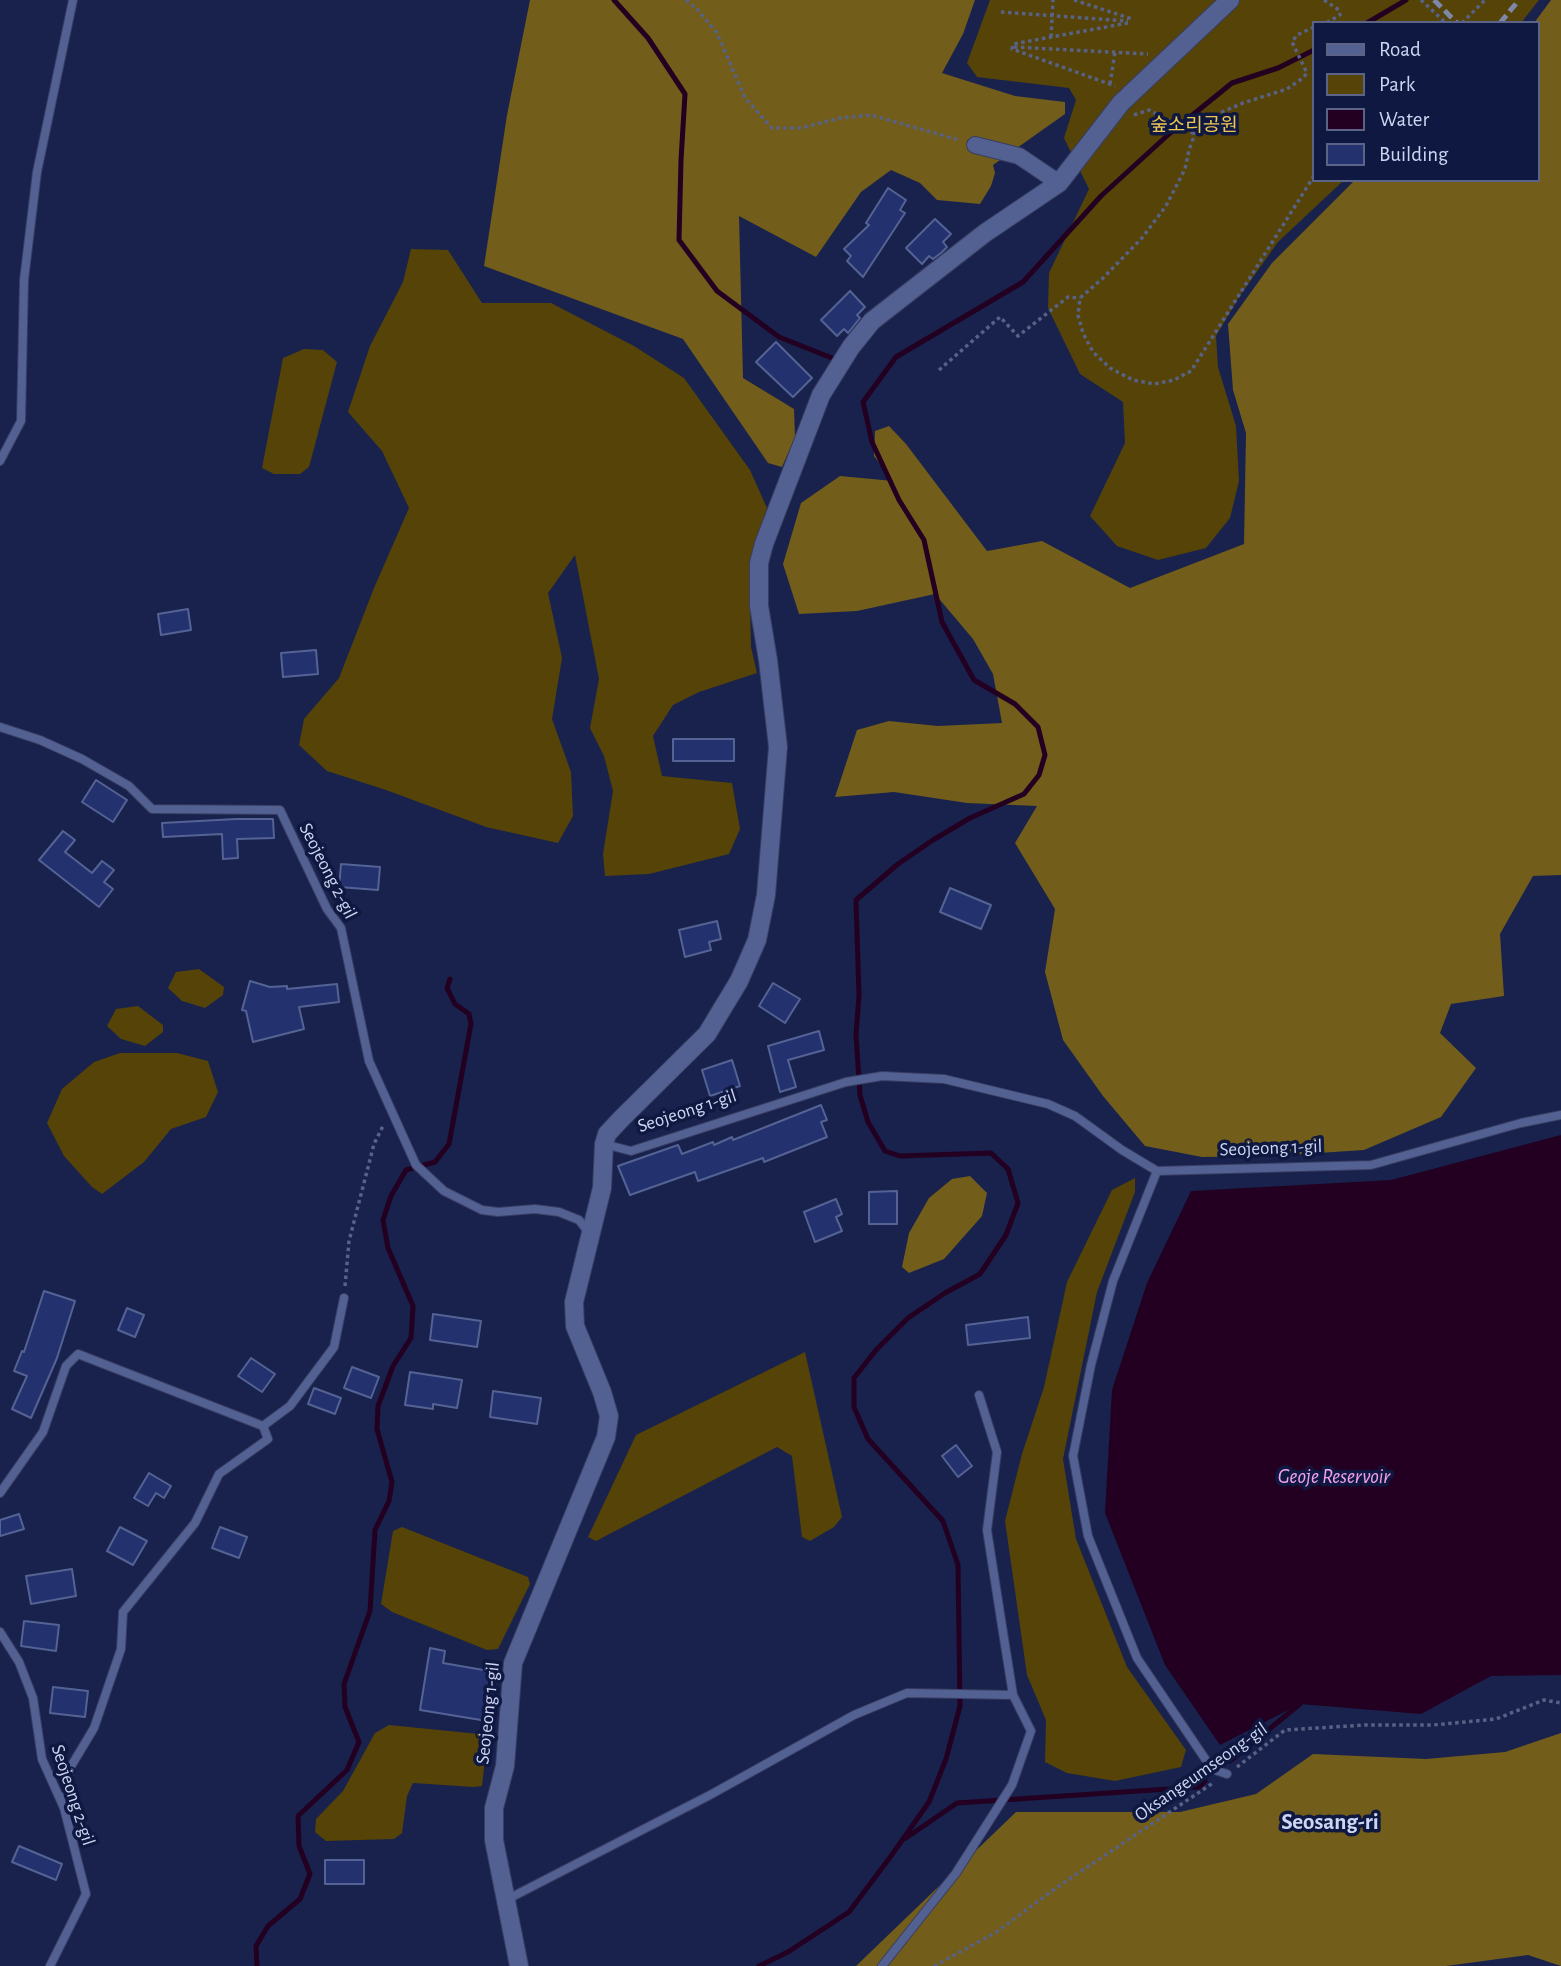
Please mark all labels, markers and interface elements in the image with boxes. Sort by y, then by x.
legend [1312,21,1540,182]
text: Road [1379,39,1421,60]
text: Park [1379,74,1415,95]
text: Water [1379,109,1429,130]
park label: 숲소리공원 [1150,114,1238,136]
text: Building [1379,144,1448,165]
street label: Seojeong 2-gil [294,819,362,923]
street label: Seojeong 1-gil [635,1084,739,1138]
street label: Seojeong 1-gil [1219,1135,1323,1161]
water label: Geoje Reservoir [1278,1464,1390,1490]
street label: Seojeong 1-gil [471,1661,505,1765]
street label: Oksangeumseong-gil [1130,1718,1272,1826]
street label: Seojeong 2-gil [46,1742,100,1848]
district label: Seosang-ri [1281,1808,1379,1836]

